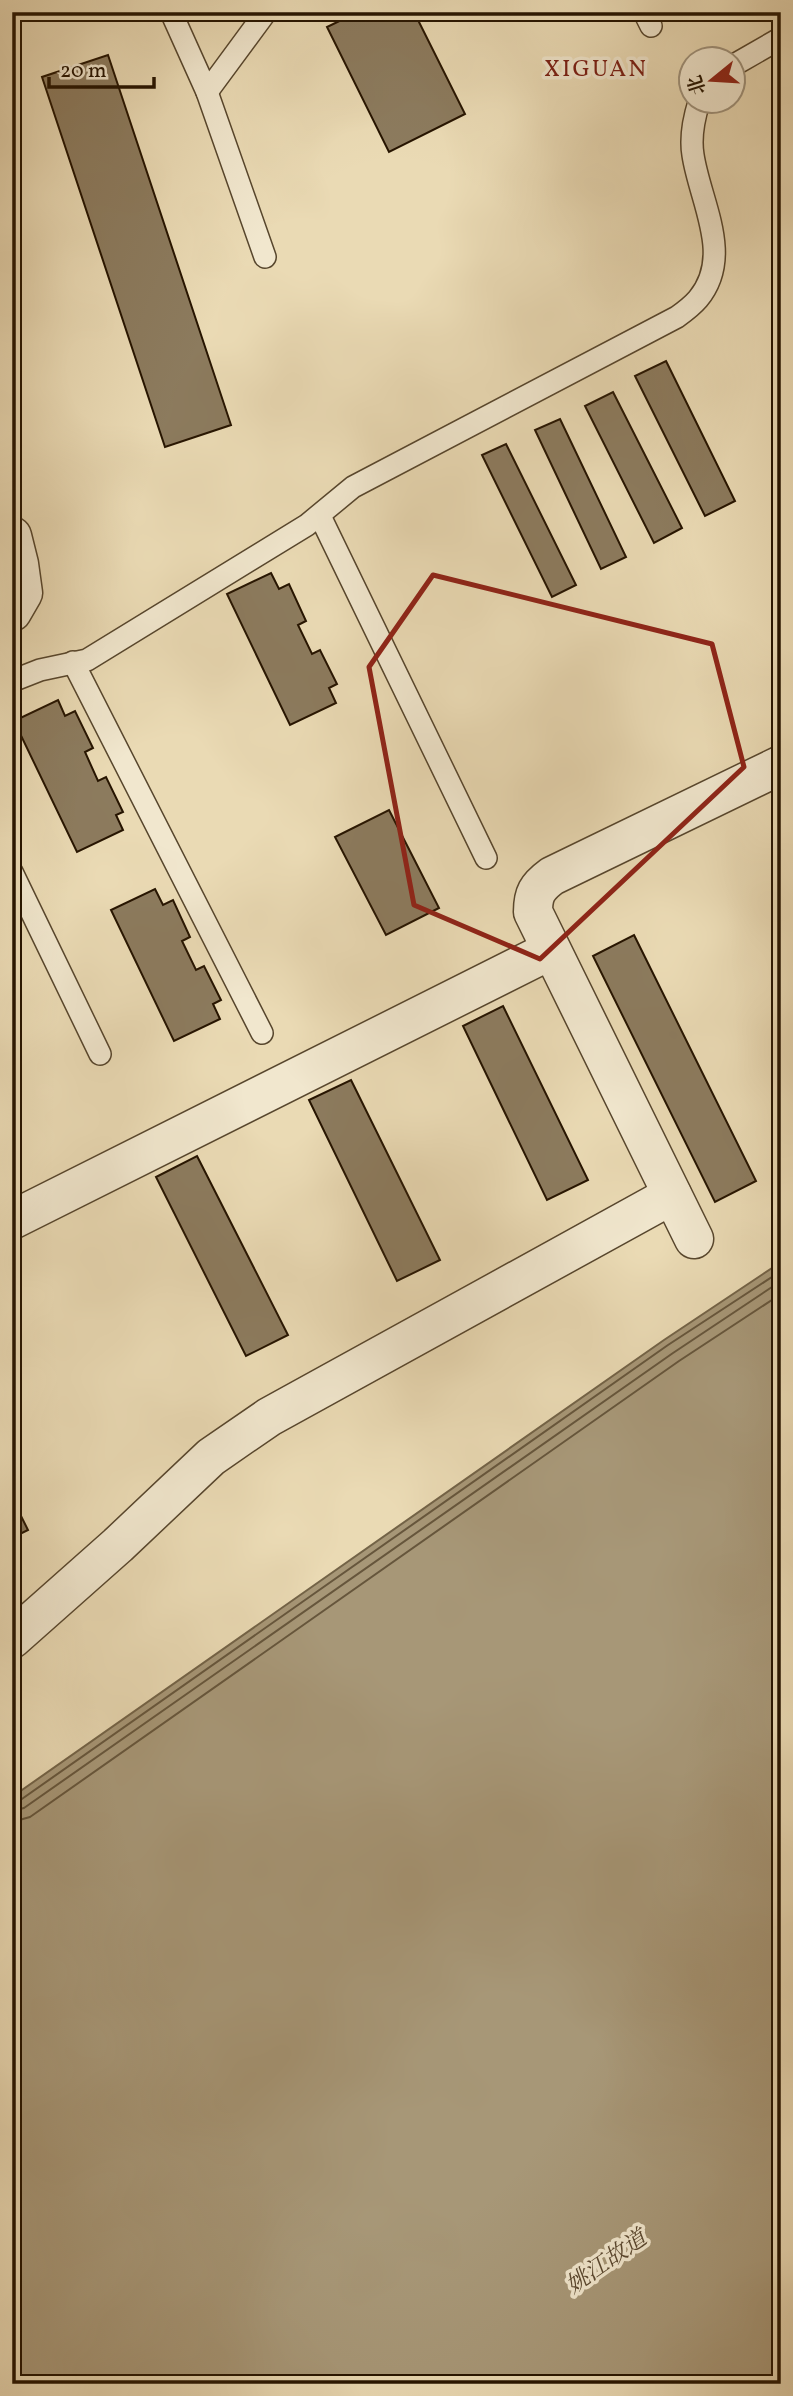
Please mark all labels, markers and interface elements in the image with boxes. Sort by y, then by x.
scale bar [49,46,154,90]
north arrow [678,46,748,116]
district label: XIGUAN [544,53,648,87]
text: 20 m [60,57,106,86]
text: 北 [682,72,713,98]
water label: 姚江故道 [560,2222,656,2302]

